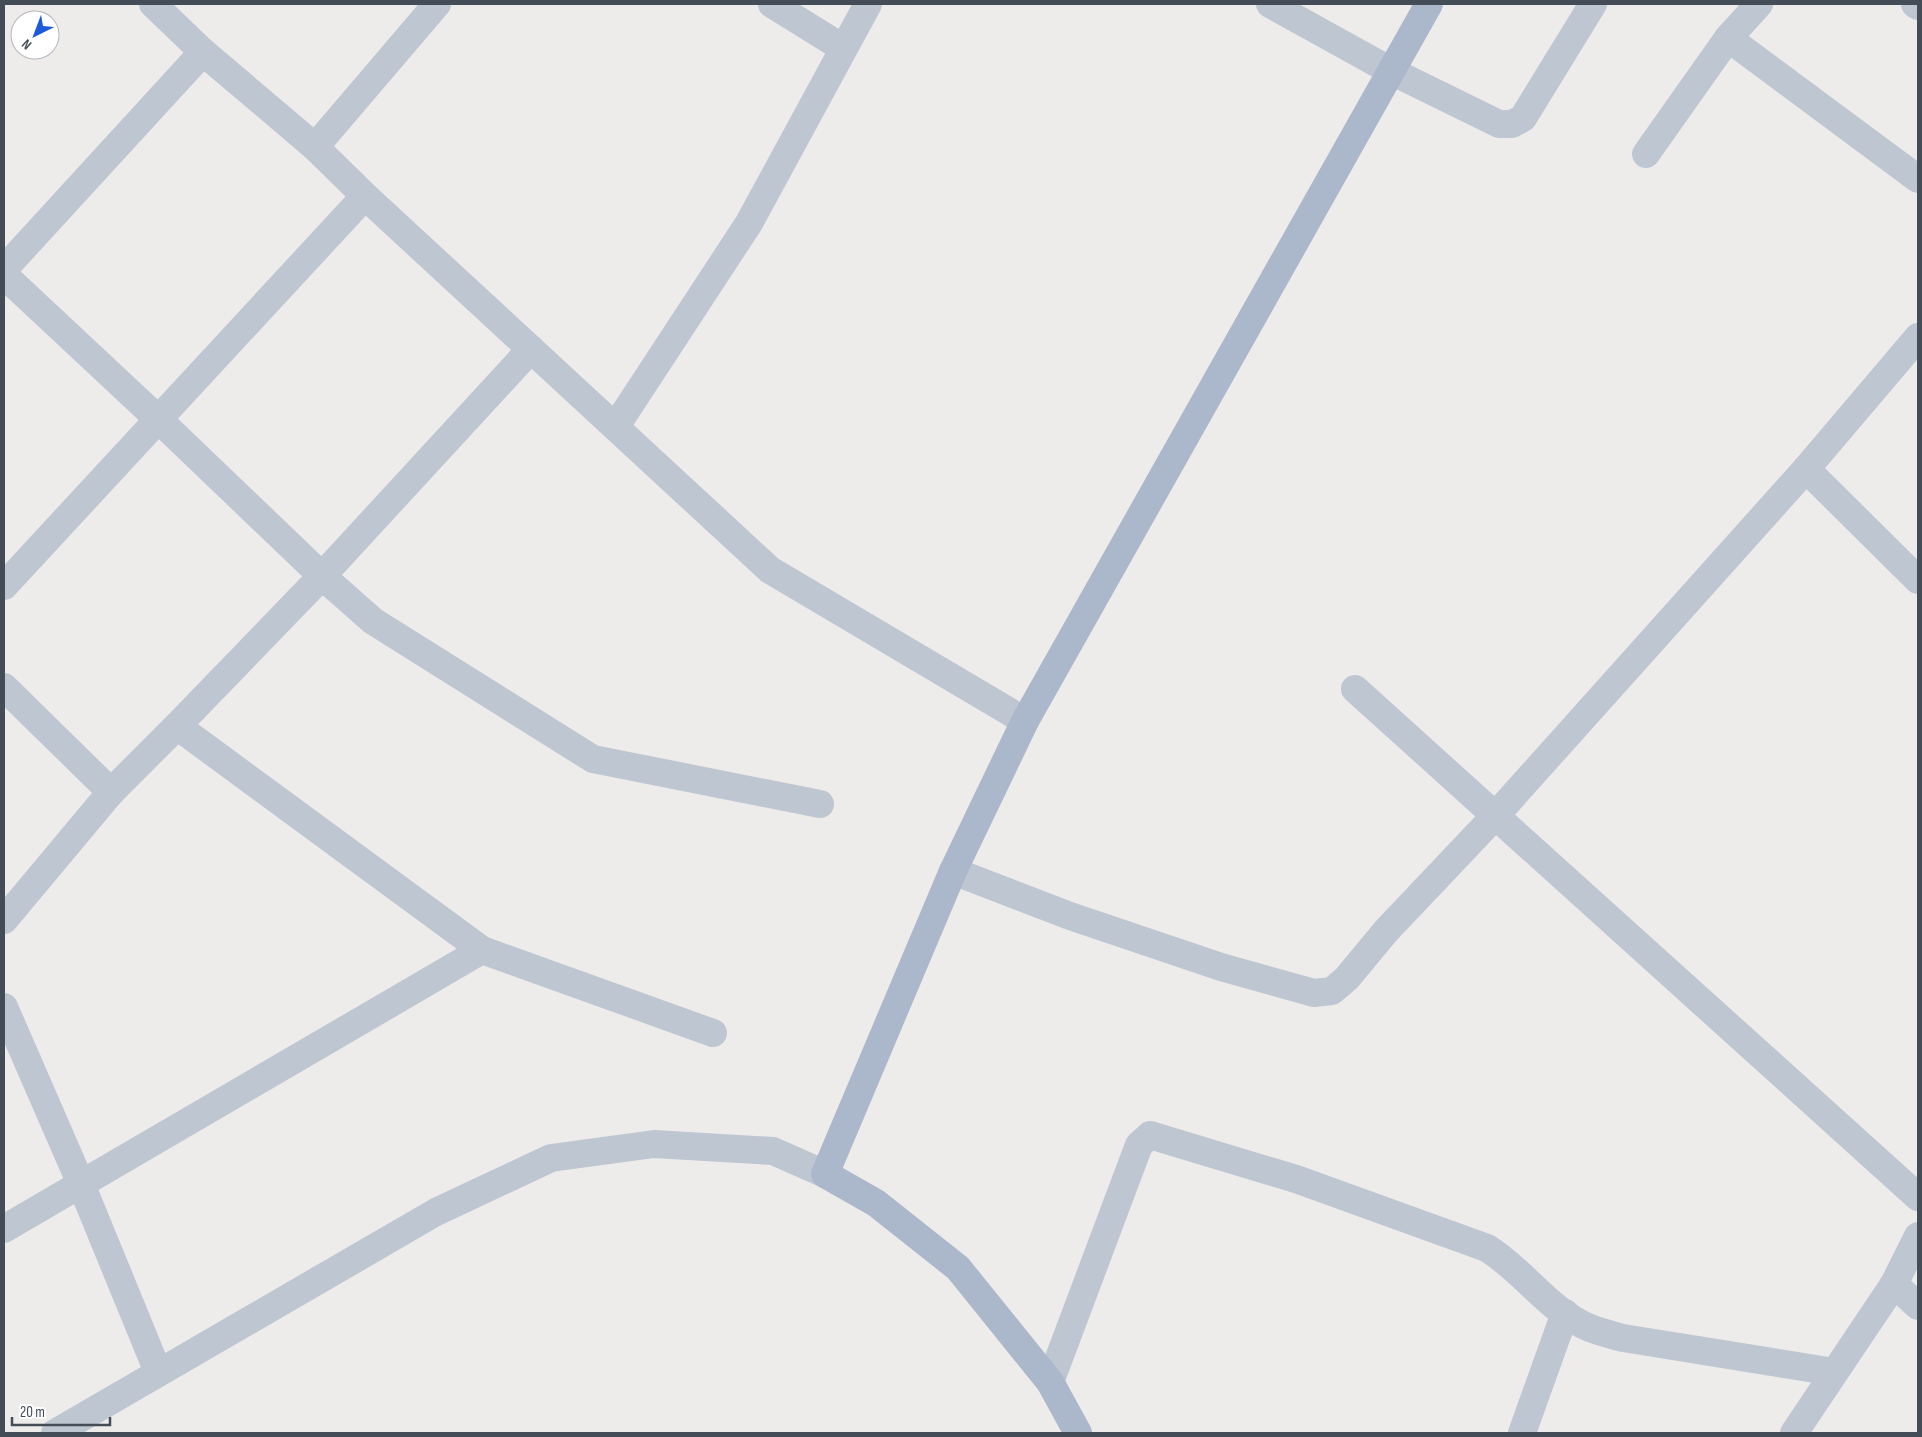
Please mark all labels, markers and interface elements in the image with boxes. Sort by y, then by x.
north arrow [10,10,60,60]
text: N [18,35,35,53]
scale bar [12,1394,110,1426]
text: 20 m [20,1403,45,1422]

